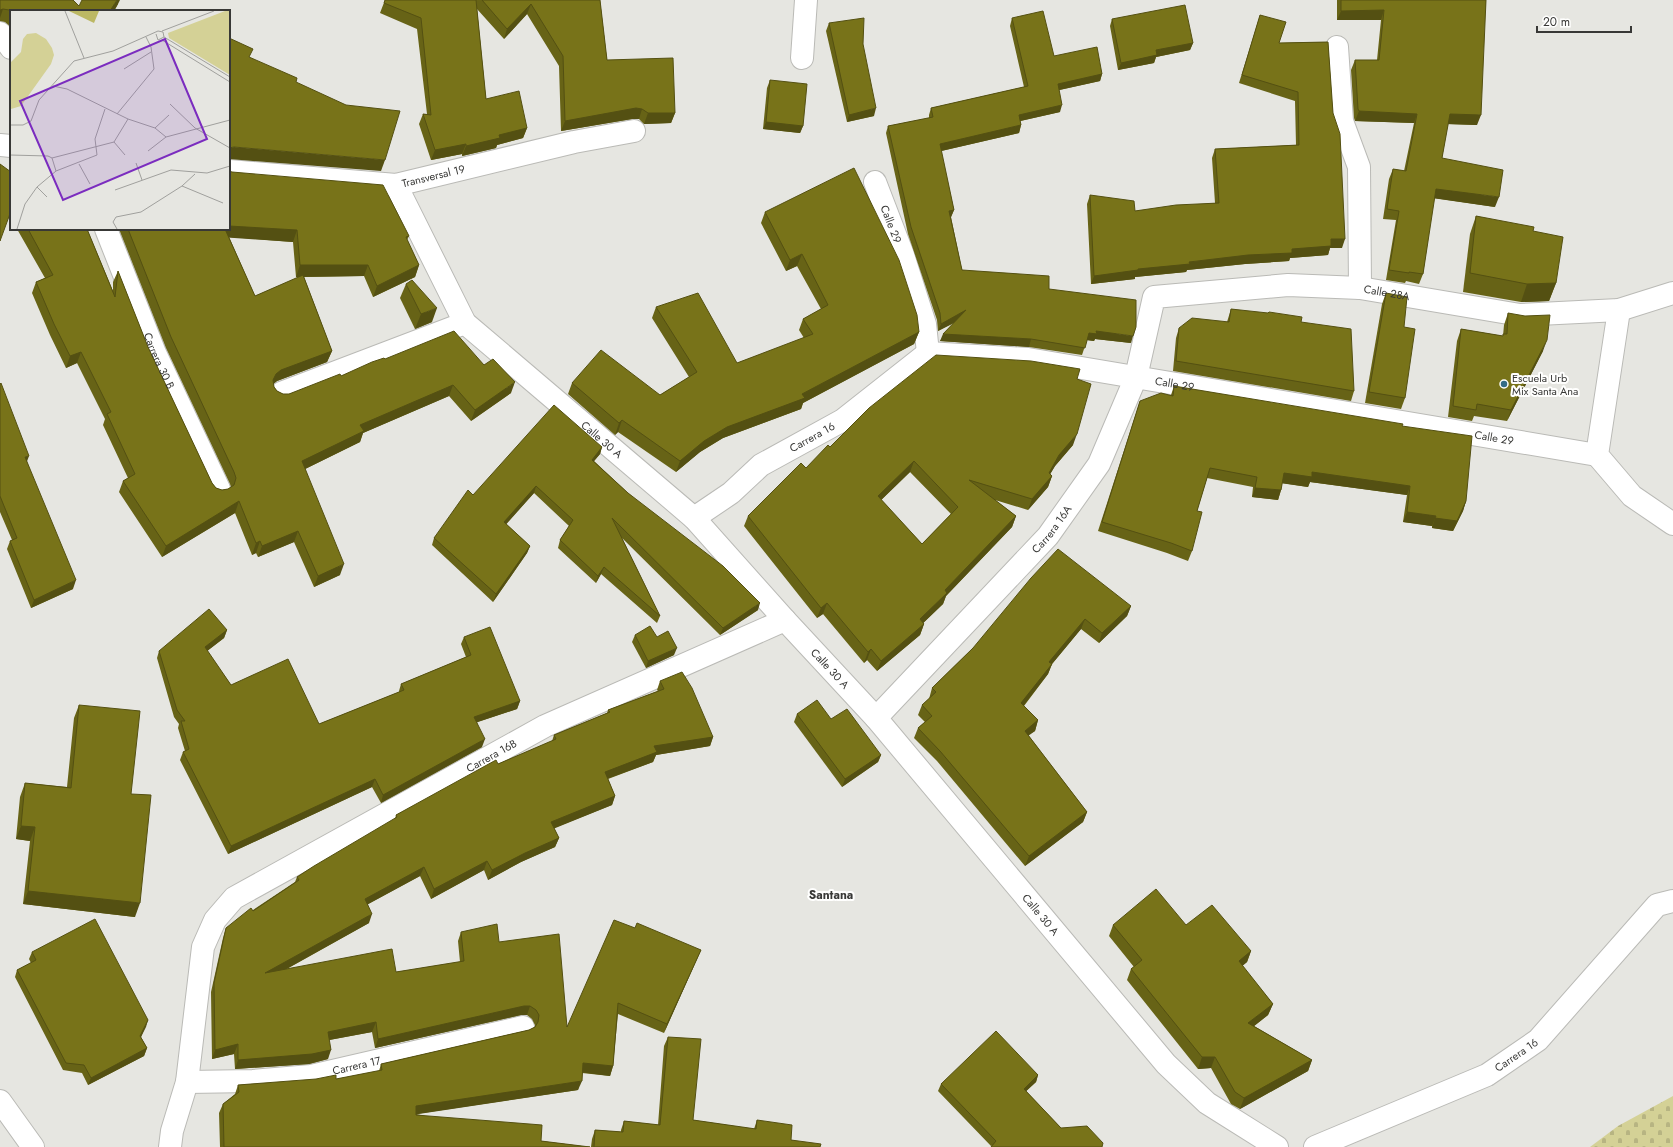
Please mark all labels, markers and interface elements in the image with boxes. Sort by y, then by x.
scale bar [1537,8,1631,34]
inset map [10,10,230,230]
text: 20 m [1543,13,1570,31]
street label: Transversal 19 [400,161,467,191]
street label: Calle 29 [877,203,906,245]
street label: Calle 28A [1363,281,1412,304]
street label: Carrera 30 B [140,330,179,392]
place label: Escuela Urb Mix Santa Ana [1512,370,1578,399]
street label: Calle 29 [1154,373,1196,395]
marker: Escuela Urb Mix Santa Ana [1499,379,1509,389]
street label: Calle 30 A [578,417,627,462]
street label: Carrera 16 [787,418,838,456]
street label: Calle 29 [1473,426,1515,449]
street label: Carrera 16A [1028,501,1076,557]
street label: Calle 30 A [807,645,853,693]
street label: Carrera 16B [463,735,520,776]
district label: Santana [809,886,853,904]
street label: Calle 30 A [1019,890,1063,939]
street label: Carrera 16 [1491,1034,1541,1076]
street label: Carrera 17 [331,1052,382,1079]

